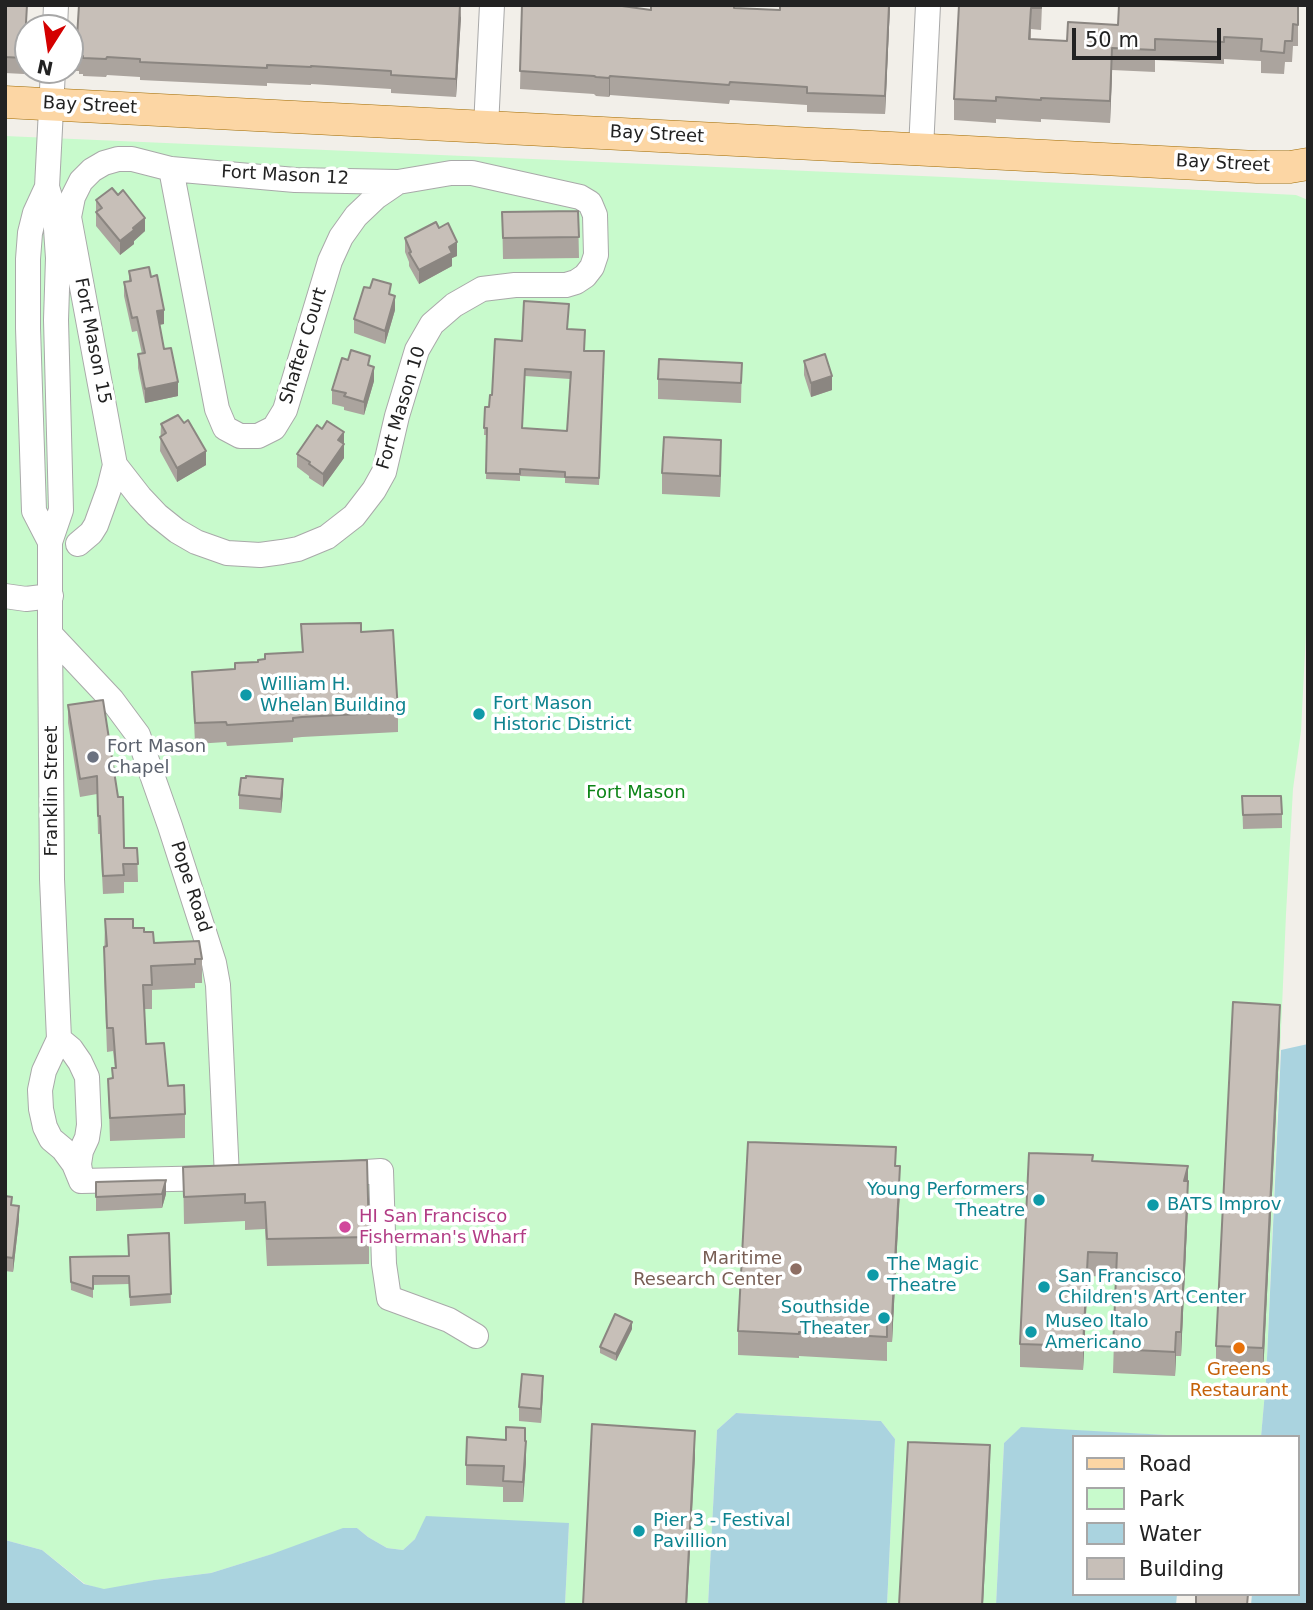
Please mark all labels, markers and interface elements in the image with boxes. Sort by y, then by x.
north arrow [14,14,84,84]
scale bar [1075,14,1224,58]
text: 50 m [1085,28,1139,52]
text: N [35,55,55,80]
street label: Bay Street [42,93,138,119]
street label: Bay Street [609,122,705,148]
street label: Bay Street [1175,151,1271,177]
street label: Fort Mason 12 [221,162,349,190]
street label: Fort Mason 15 [69,276,115,406]
street label: Shafter Court [276,285,332,407]
street label: Fort Mason 10 [373,344,431,472]
place label: William H. Whelan Building [260,674,406,716]
marker: William H. Whelan Building [238,687,254,703]
place label: Fort Mason Historic District [493,693,632,736]
marker: Fort Mason Historic District [471,706,487,722]
street label: Franklin Street [41,725,63,857]
place label: Fort Mason Chapel [107,736,206,778]
marker: Fort Mason Chapel [85,749,101,765]
park label: Fort Mason [586,782,686,804]
street label: Pope Road [165,839,215,935]
place label: Young Performers Theatre [867,1179,1025,1222]
marker: Young Performers Theatre [1031,1192,1047,1208]
place label: BATS Improv [1167,1194,1281,1216]
marker: BATS Improv [1145,1197,1161,1213]
place label: HI San Francisco Fisherman's Wharf [359,1206,526,1248]
marker: HI San Francisco Fisherman's Wharf [337,1219,353,1235]
place label: Maritime Research Center [633,1248,782,1290]
place label: The Magic Theatre [887,1254,979,1296]
marker: Maritime Research Center [788,1261,804,1277]
place label: San Francisco Children's Art Center [1058,1266,1246,1308]
marker: The Magic Theatre [865,1267,881,1283]
marker: San Francisco Children's Art Center [1036,1279,1052,1295]
place label: Southside Theater [781,1297,870,1340]
marker: Southside Theater [876,1310,892,1326]
place label: Museo Italo Americano [1045,1311,1149,1354]
marker: Museo Italo Americano [1023,1324,1039,1340]
marker: Greens Restaurant [1231,1340,1247,1356]
place label: Greens Restaurant [1190,1359,1288,1402]
legend [1072,1435,1299,1596]
text: Road [1139,1452,1192,1476]
text: Park [1139,1487,1184,1511]
place label: Pier 3 - Festival Pavillion [653,1510,791,1552]
text: Water [1139,1522,1201,1546]
marker: Pier 3 - Festival Pavillion [631,1523,647,1539]
text: Building [1139,1557,1224,1581]

